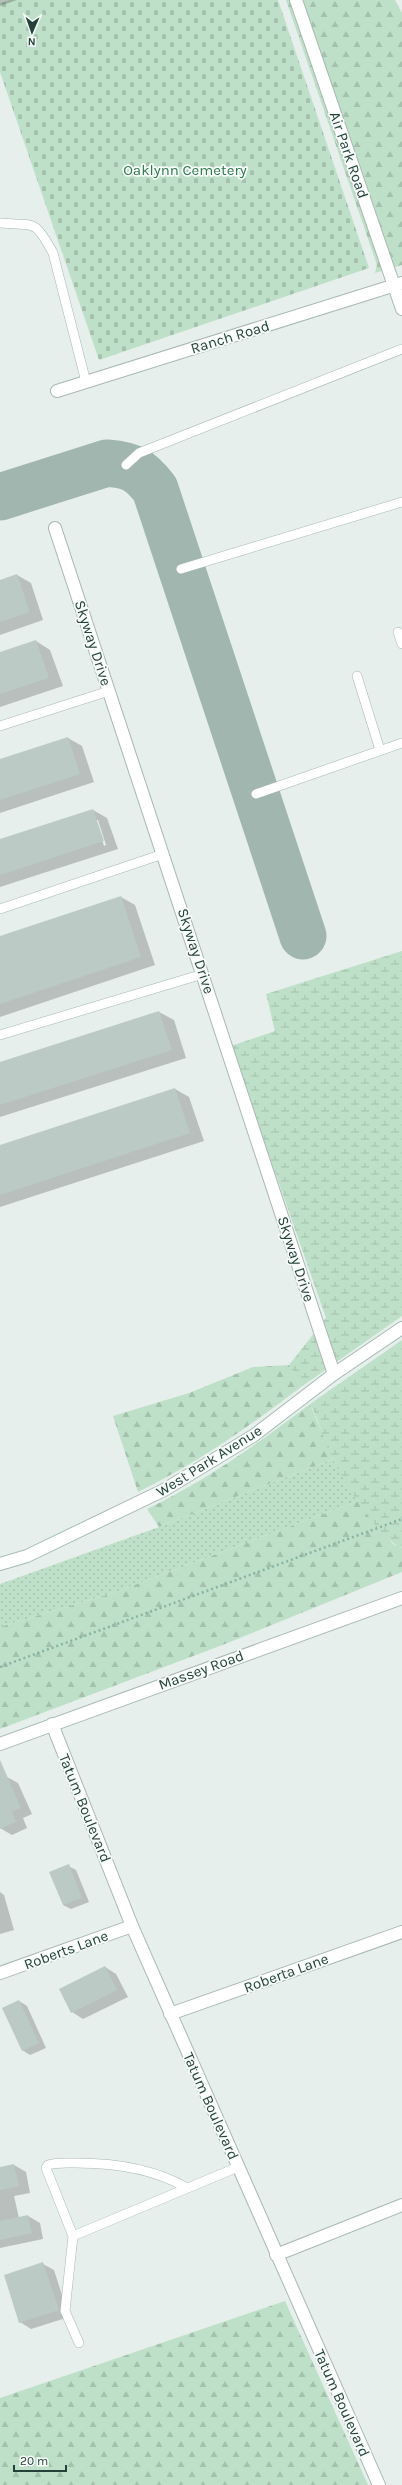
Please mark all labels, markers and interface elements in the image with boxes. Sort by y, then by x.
north arrow [12,12,52,52]
text: N [27,35,36,48]
street label: Air Park Road [326,109,372,201]
park label: Oaklynn Cemetery [123,161,247,179]
street label: Ranch Road [188,316,272,358]
street label: Skyway Drive [71,598,115,688]
street label: Skyway Drive [174,906,218,996]
street label: Skyway Drive [274,1214,318,1304]
street label: West Park Avenue [153,1421,265,1501]
street label: Massey Road [156,1646,246,1694]
street label: Tatum Boulevard [55,1751,115,1865]
street label: Roberts Lane [21,1926,111,1974]
street label: Roberta Lane [241,1949,331,1997]
street label: Tatum Boulevard [179,2050,243,2162]
street label: Tatum Boulevard [310,2347,374,2459]
scale bar [14,2447,66,2473]
text: 20 m [20,2454,48,2468]

